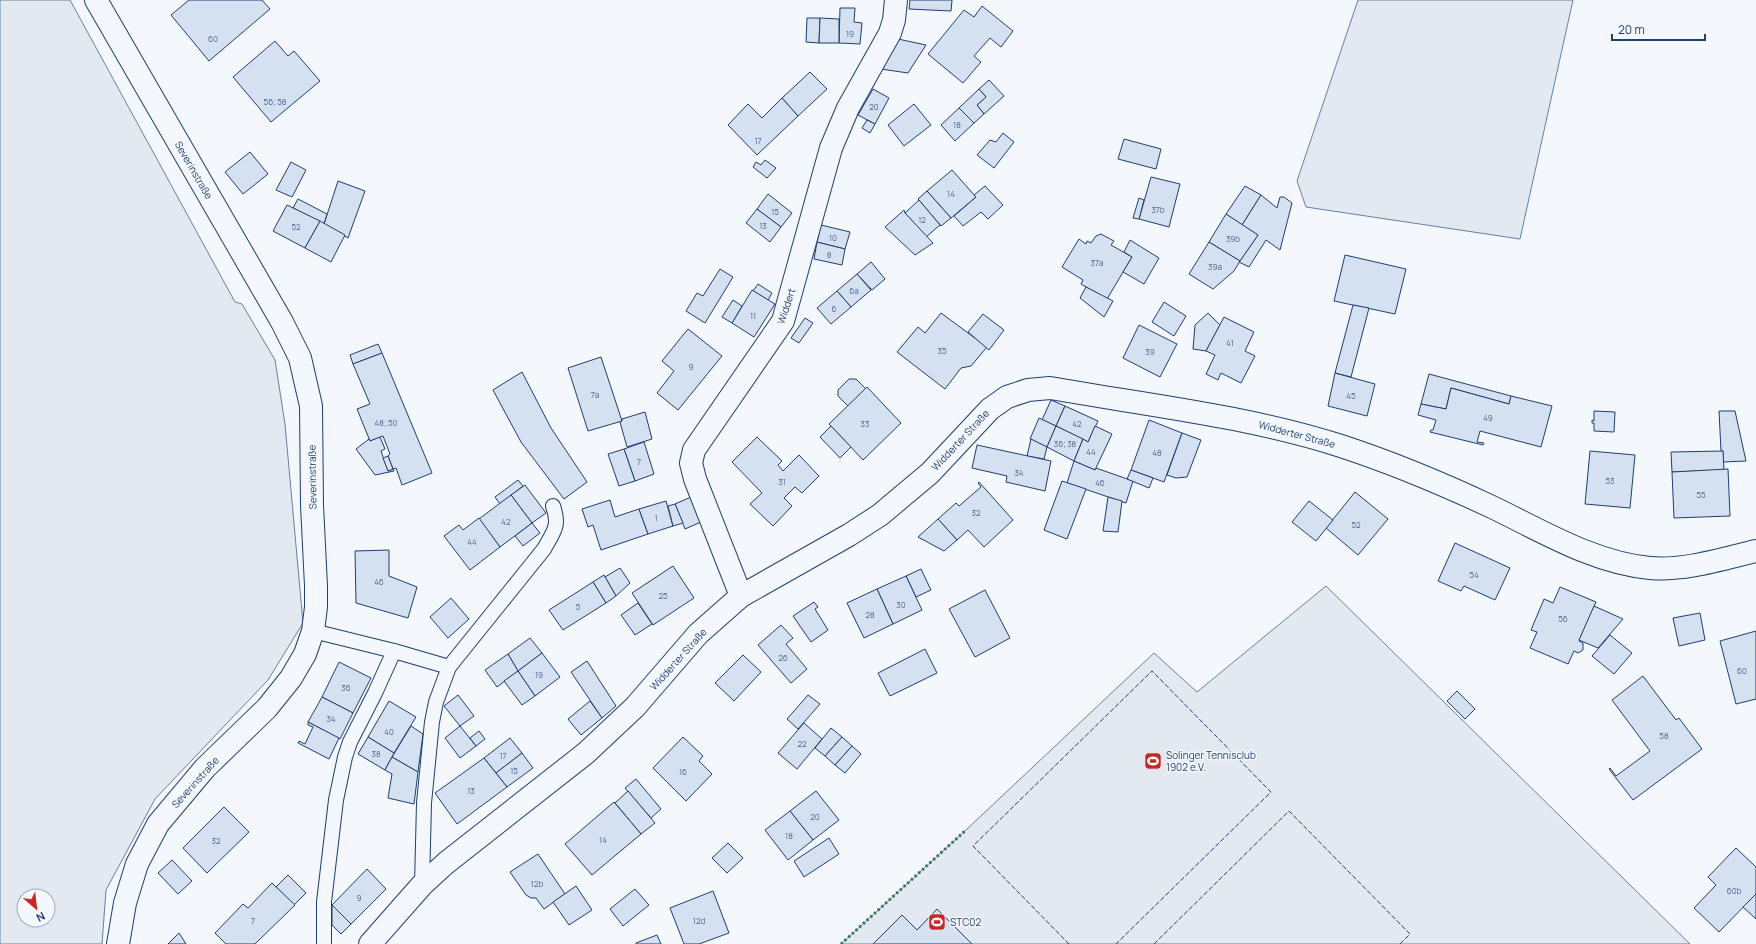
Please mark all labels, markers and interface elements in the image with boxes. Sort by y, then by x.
scale bar [1612,16,1705,42]
text: 20 m [1618,21,1645,38]
house number: 19 [846,28,854,39]
house number: 60 [208,33,218,44]
house number: 56; 58 [264,96,287,107]
house number: 20 [869,101,879,112]
house number: 18 [953,119,961,130]
house number: 17 [754,135,762,146]
street label: Severinstraße [172,139,216,202]
house number: 14 [947,188,955,199]
house number: 37b [1151,204,1165,215]
house number: 15 [771,206,779,217]
house number: 12 [918,214,926,225]
house number: 13 [759,220,767,231]
house number: 52 [292,221,301,232]
house number: 10 [829,232,837,243]
house number: 39b [1226,233,1240,244]
house number: 8 [827,249,832,260]
house number: 37a [1091,257,1103,268]
house number: 39a [1208,261,1222,272]
house number: 6a [849,285,859,296]
street label: Widdert [774,286,798,326]
house number: 6 [832,303,837,314]
house number: 11 [750,310,756,321]
house number: 41 [1226,337,1234,348]
house number: 35 [937,345,947,356]
house number: 39 [1145,346,1155,357]
house number: 9 [689,361,694,372]
house number: 7a [591,389,599,400]
house number: 45 [1346,390,1356,401]
street label: Widderter Straße [928,406,992,474]
house number: 49 [1483,412,1493,423]
house number: 48; 50 [375,417,398,428]
street label: Widderter Straße [1257,417,1337,451]
house number: 33 [861,418,869,429]
house number: 42 [1072,418,1082,429]
house number: 36; 38 [1054,438,1077,449]
street label: Severinstraße [304,445,320,509]
house number: 44 [1086,446,1096,457]
house number: 48 [1152,447,1162,458]
house number: 7 [637,456,641,467]
house number: 34 [1014,467,1024,478]
house number: 53 [1605,475,1615,486]
house number: 31 [778,476,786,487]
house number: 46 [1095,477,1105,488]
house number: 55 [1696,489,1706,500]
house number: 32 [972,507,981,518]
house number: 1 [654,512,658,523]
house number: 42 [501,516,511,527]
house number: 52 [1352,519,1361,530]
house number: 44 [467,536,477,547]
house number: 54 [1469,569,1479,580]
house number: 46 [374,576,384,587]
house number: 25 [658,590,668,601]
house number: 30 [896,599,906,610]
house number: 5 [576,601,581,612]
house number: 28 [865,609,875,620]
house number: 56 [1558,613,1568,624]
street label: Widderter Straße [646,625,710,693]
house number: 26 [778,652,788,663]
house number: 60 [1737,665,1747,676]
house number: 19 [535,669,543,680]
house number: 36 [341,682,351,693]
house number: 34 [326,713,336,724]
house number: 40 [384,726,394,737]
house number: 58 [1659,730,1669,741]
house number: 22 [797,738,807,749]
house number: 38 [371,748,381,759]
place label: Solinger Tennisclub 1902 e.V. [1166,748,1256,774]
house number: 17 [499,750,507,761]
sports icon: Solinger Tennisclub 1902 e.V. [1143,751,1163,771]
street label: Severinstraße [168,753,222,811]
house number: 15 [510,765,518,776]
house number: 16 [679,766,687,777]
house number: 13 [467,785,475,796]
house number: 20 [810,811,820,822]
house number: 18 [785,830,793,841]
house number: 14 [599,834,607,845]
house number: 32 [212,835,221,846]
house number: 12b [531,878,543,889]
house number: 60b [1727,885,1742,896]
north arrow [16,888,56,928]
house number: 9 [357,892,362,903]
text: N [34,909,48,926]
sports icon: STC02 [927,912,947,932]
house number: 7 [251,915,255,926]
house number: 12d [693,915,705,926]
place label: STC02 [950,915,981,929]

